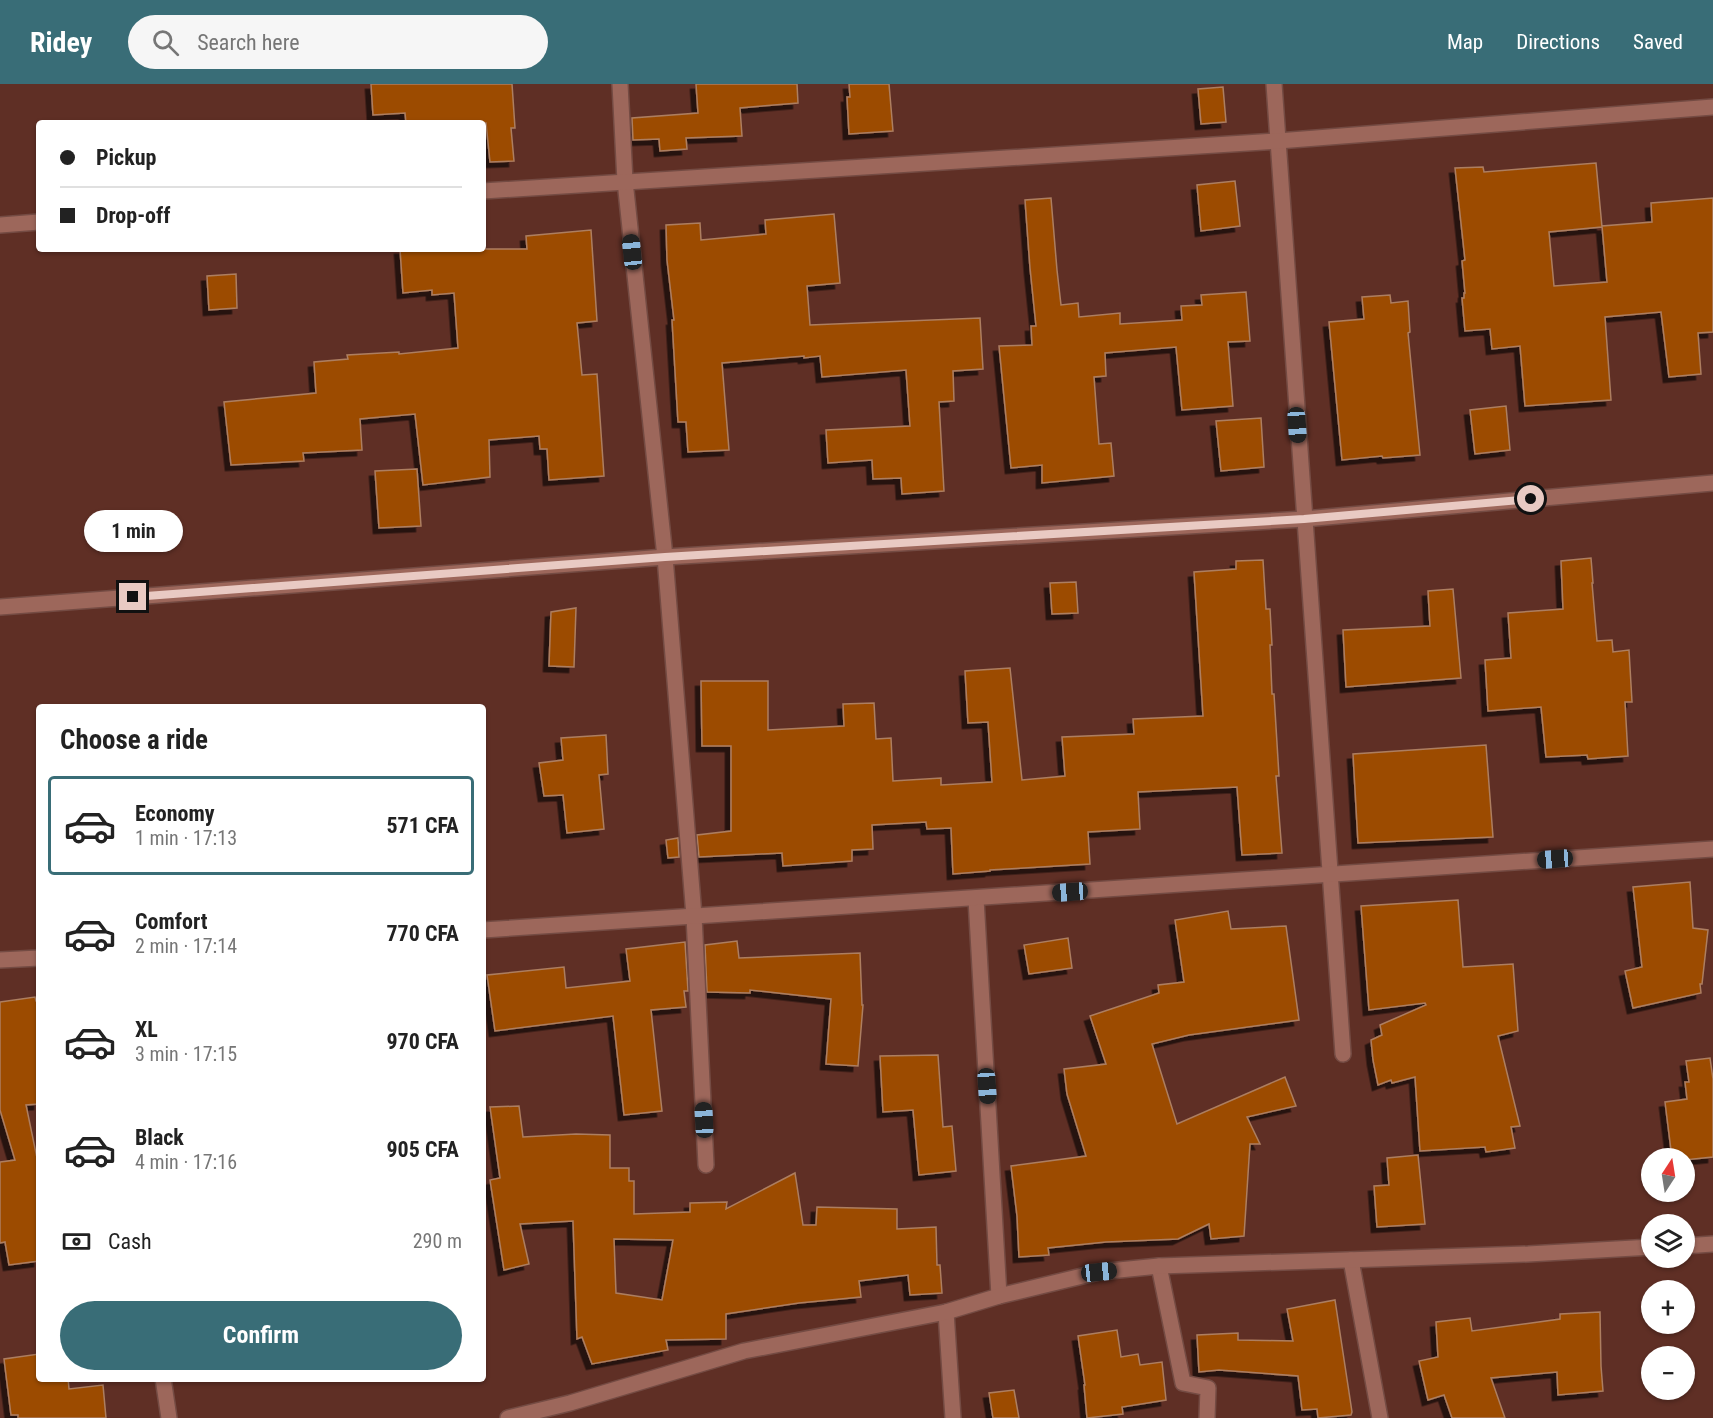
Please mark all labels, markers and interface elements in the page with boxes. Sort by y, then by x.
search box [128,15,548,69]
text: Ridey [30,26,92,59]
icon: search [149,26,182,59]
text: Search here [197,30,299,55]
text: Map [1447,30,1483,54]
text: Directions [1516,30,1600,54]
text: Saved [1633,30,1683,54]
text: Pickup [96,145,156,170]
text: Drop-off [96,203,170,228]
car [621,233,643,271]
car [1287,406,1307,444]
route start [1517,485,1544,512]
callout: 1 min [84,510,182,552]
text: 1 min [111,519,156,543]
route end [119,583,146,610]
text: Choose a ride [60,724,208,756]
icon: car [63,799,117,853]
text: Economy [135,801,215,826]
text: 571 CFA [386,813,459,838]
text: 1 min · 17:13 [135,826,237,850]
car [1536,849,1574,869]
car [1051,882,1089,902]
icon: car [63,907,117,961]
text: Comfort [135,909,208,934]
text: 770 CFA [386,921,459,946]
text: 2 min · 17:14 [135,934,237,958]
icon: car [63,1015,117,1069]
text: XL [135,1017,158,1042]
text: 970 CFA [386,1029,459,1054]
text: 3 min · 17:15 [135,1042,237,1066]
car [977,1067,997,1105]
car [694,1102,714,1138]
icon: car [63,1123,117,1177]
text: Black [135,1125,184,1150]
text: 905 CFA [386,1137,459,1162]
north arrow [1641,1148,1695,1202]
map controls [1641,1148,1695,1400]
text: 4 min · 17:16 [135,1150,237,1174]
button: layers [1641,1214,1695,1268]
icon: cash [60,1225,93,1258]
text: Cash [108,1229,152,1254]
text: 290 m [413,1229,462,1253]
car [1080,1261,1118,1283]
button: + [1641,1280,1695,1334]
button: Confirm [60,1301,462,1370]
button: − [1641,1346,1695,1400]

